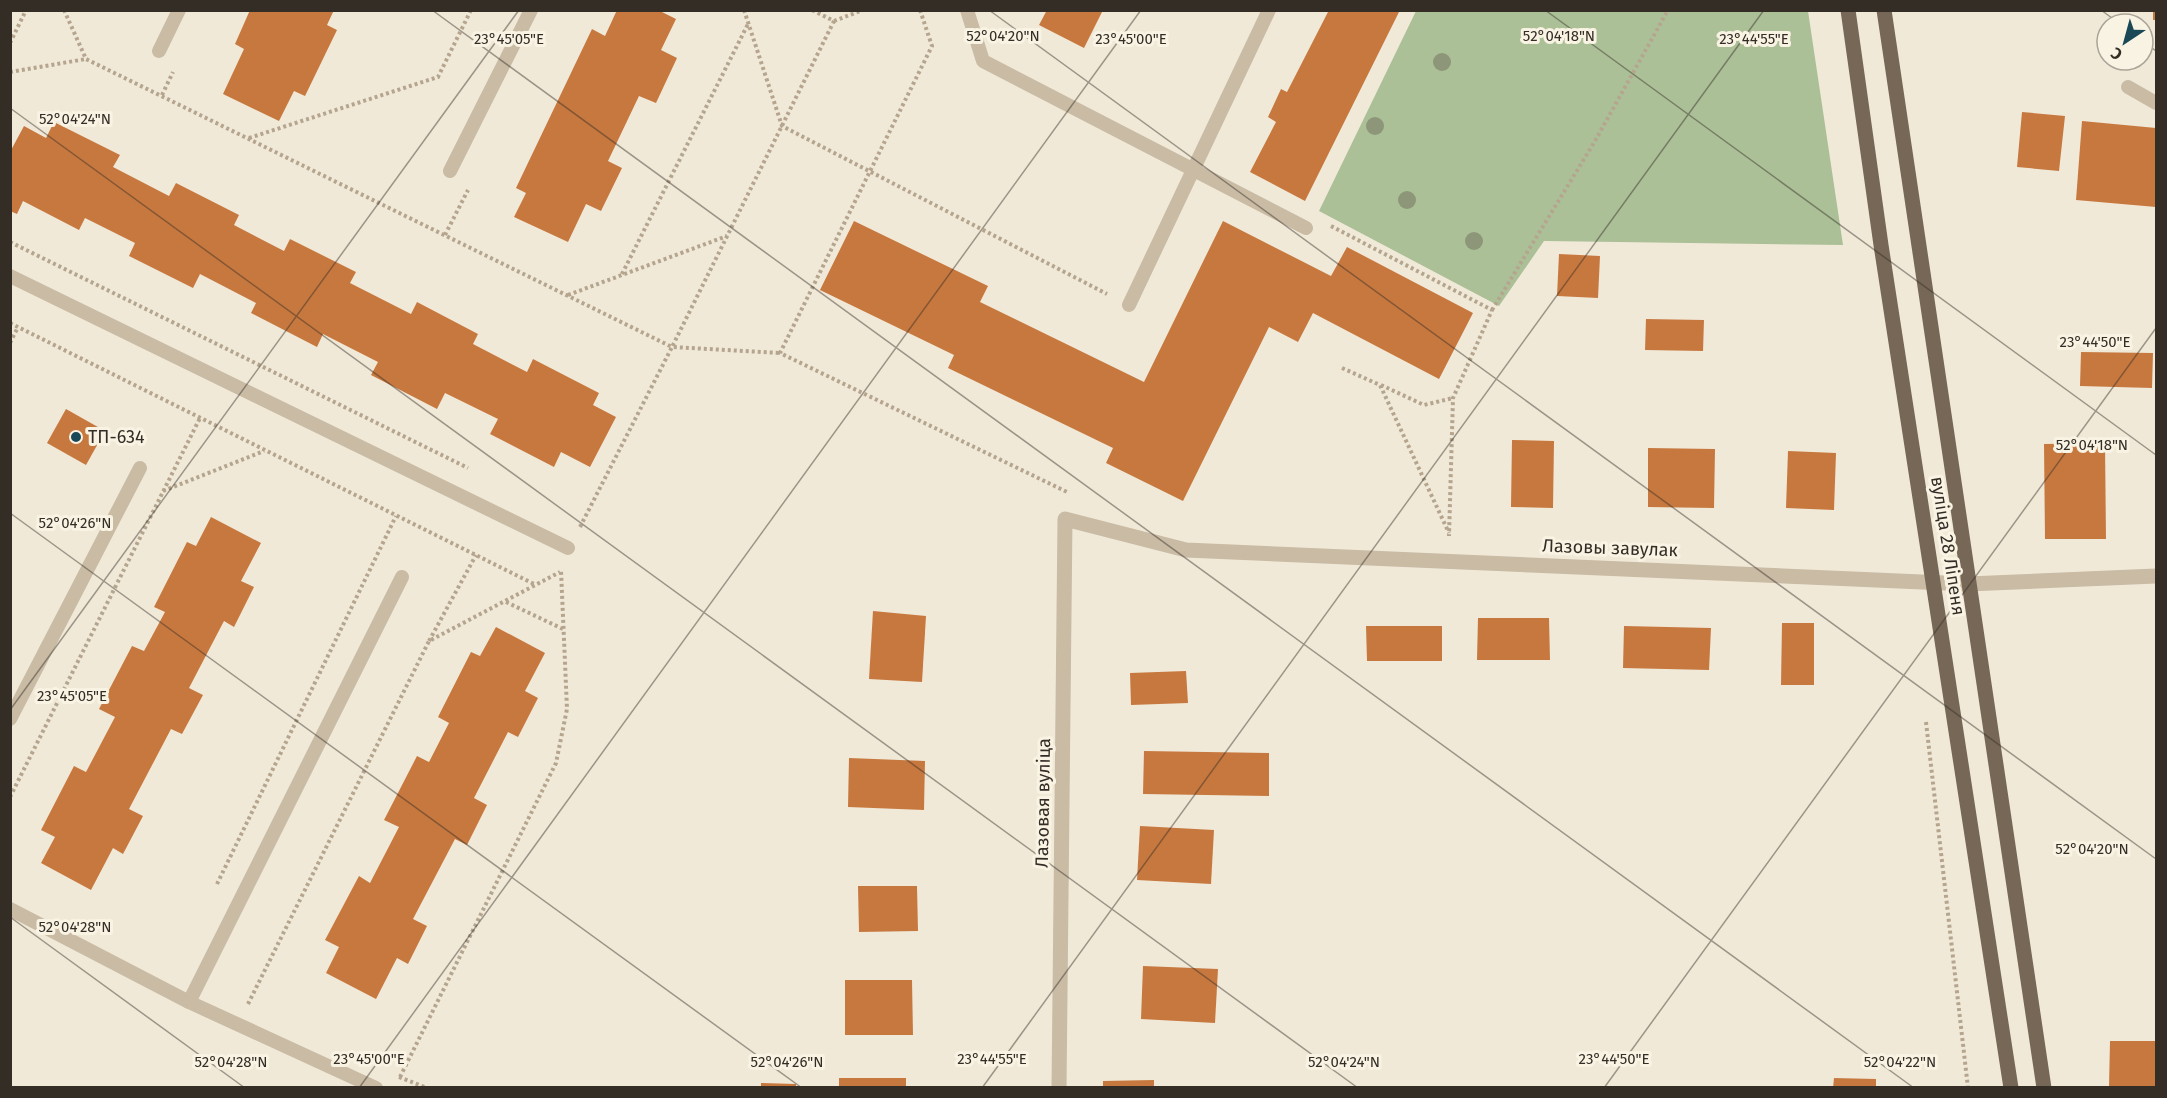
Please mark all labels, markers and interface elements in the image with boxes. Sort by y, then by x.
north arrow [2095,12,2155,72]
text: 52°04'20"N [966,27,1040,45]
text: 52°04'18"N [1523,27,1595,45]
text: 23°45'05"E [474,30,544,48]
text: 23°45'00"E [1095,30,1167,48]
text: 23°44'55"E [1719,30,1789,48]
text: С [2107,43,2126,64]
text: 52°04'24"N [39,110,111,128]
text: 23°44'50"E [2060,333,2130,351]
place label: ТП-634 [88,426,145,448]
marker: ТП-634 [69,430,83,444]
text: 52°04'18"N [2056,436,2128,454]
street label: вуліца 28 Ліпеня [1926,475,1970,617]
text: 52°04'26"N [39,514,111,532]
street label: Лазовы завулак [1542,535,1679,561]
text: 23°45'05"E [37,687,107,705]
street label: Лазовая вуліца [1031,738,1055,868]
text: 52°04'20"N [2055,840,2129,858]
text: 52°04'28"N [38,918,112,936]
text: 23°45'00"E [333,1050,405,1068]
text: 23°44'55"E [957,1050,1027,1068]
text: 23°44'50"E [1579,1050,1649,1068]
text: 52°04'28"N [194,1053,268,1071]
text: 52°04'26"N [751,1053,823,1071]
text: 52°04'24"N [1308,1053,1380,1071]
text: 52°04'22"N [1864,1053,1936,1071]

